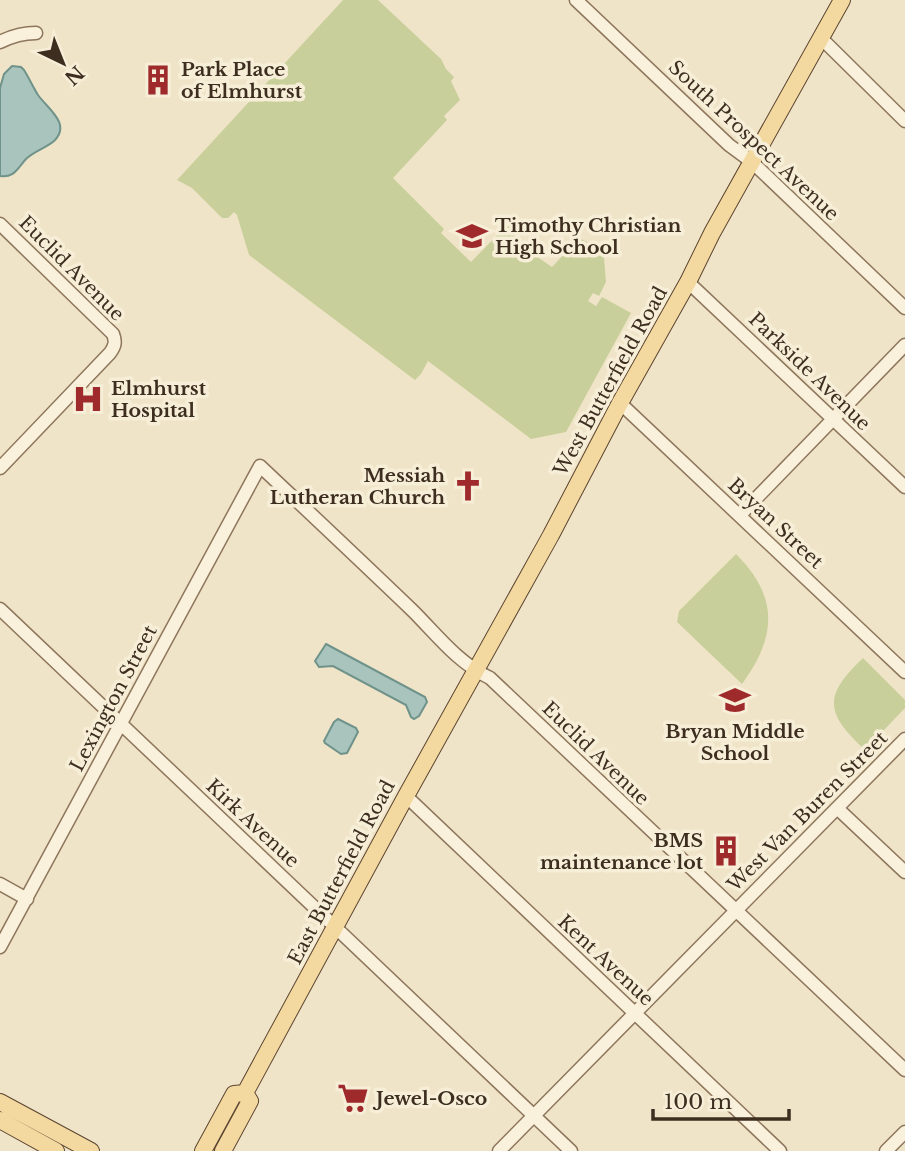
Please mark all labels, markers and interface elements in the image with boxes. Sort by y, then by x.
north arrow [28,28,98,98]
street label: South Prospect Avenue [664,55,844,225]
place label: Park Place of Elmhurst [181,58,303,103]
text: N [60,61,89,90]
building icon: Park Place of Elmhurst [141,63,175,97]
street label: Euclid Avenue [14,211,129,326]
place label: Timothy Christian High School [495,214,681,259]
school or university icon: Timothy Christian High School [455,219,489,253]
street label: West Butterfield Road [548,282,672,481]
street label: Parkside Avenue [744,308,875,435]
place label: Elmhurst Hospital [111,377,207,422]
hospital icon: Elmhurst Hospital [71,382,105,416]
place label: Messiah Lutheran Church [270,464,445,509]
church icon: Messiah Lutheran Church [451,469,485,503]
street label: Bryan Street [723,473,829,574]
street label: Lexington Street [65,620,162,775]
school or university icon: Bryan Middle School [718,683,752,717]
street label: Euclid Avenue [538,697,654,810]
place label: Bryan Middle School [665,720,805,765]
street label: West Van Buren Street [722,726,893,897]
street label: Kirk Avenue [201,774,304,872]
street label: East Butterfield Road [283,776,400,968]
place label: BMS maintenance lot [540,829,704,874]
building icon: BMS maintenance lot [709,834,743,868]
street label: Kent Avenue [553,910,658,1011]
scale bar [653,1078,790,1122]
supermarket icon: Jewel-Osco [336,1081,370,1115]
place label: Jewel-Osco [372,1087,487,1110]
text: 100 m [664,1089,732,1115]

